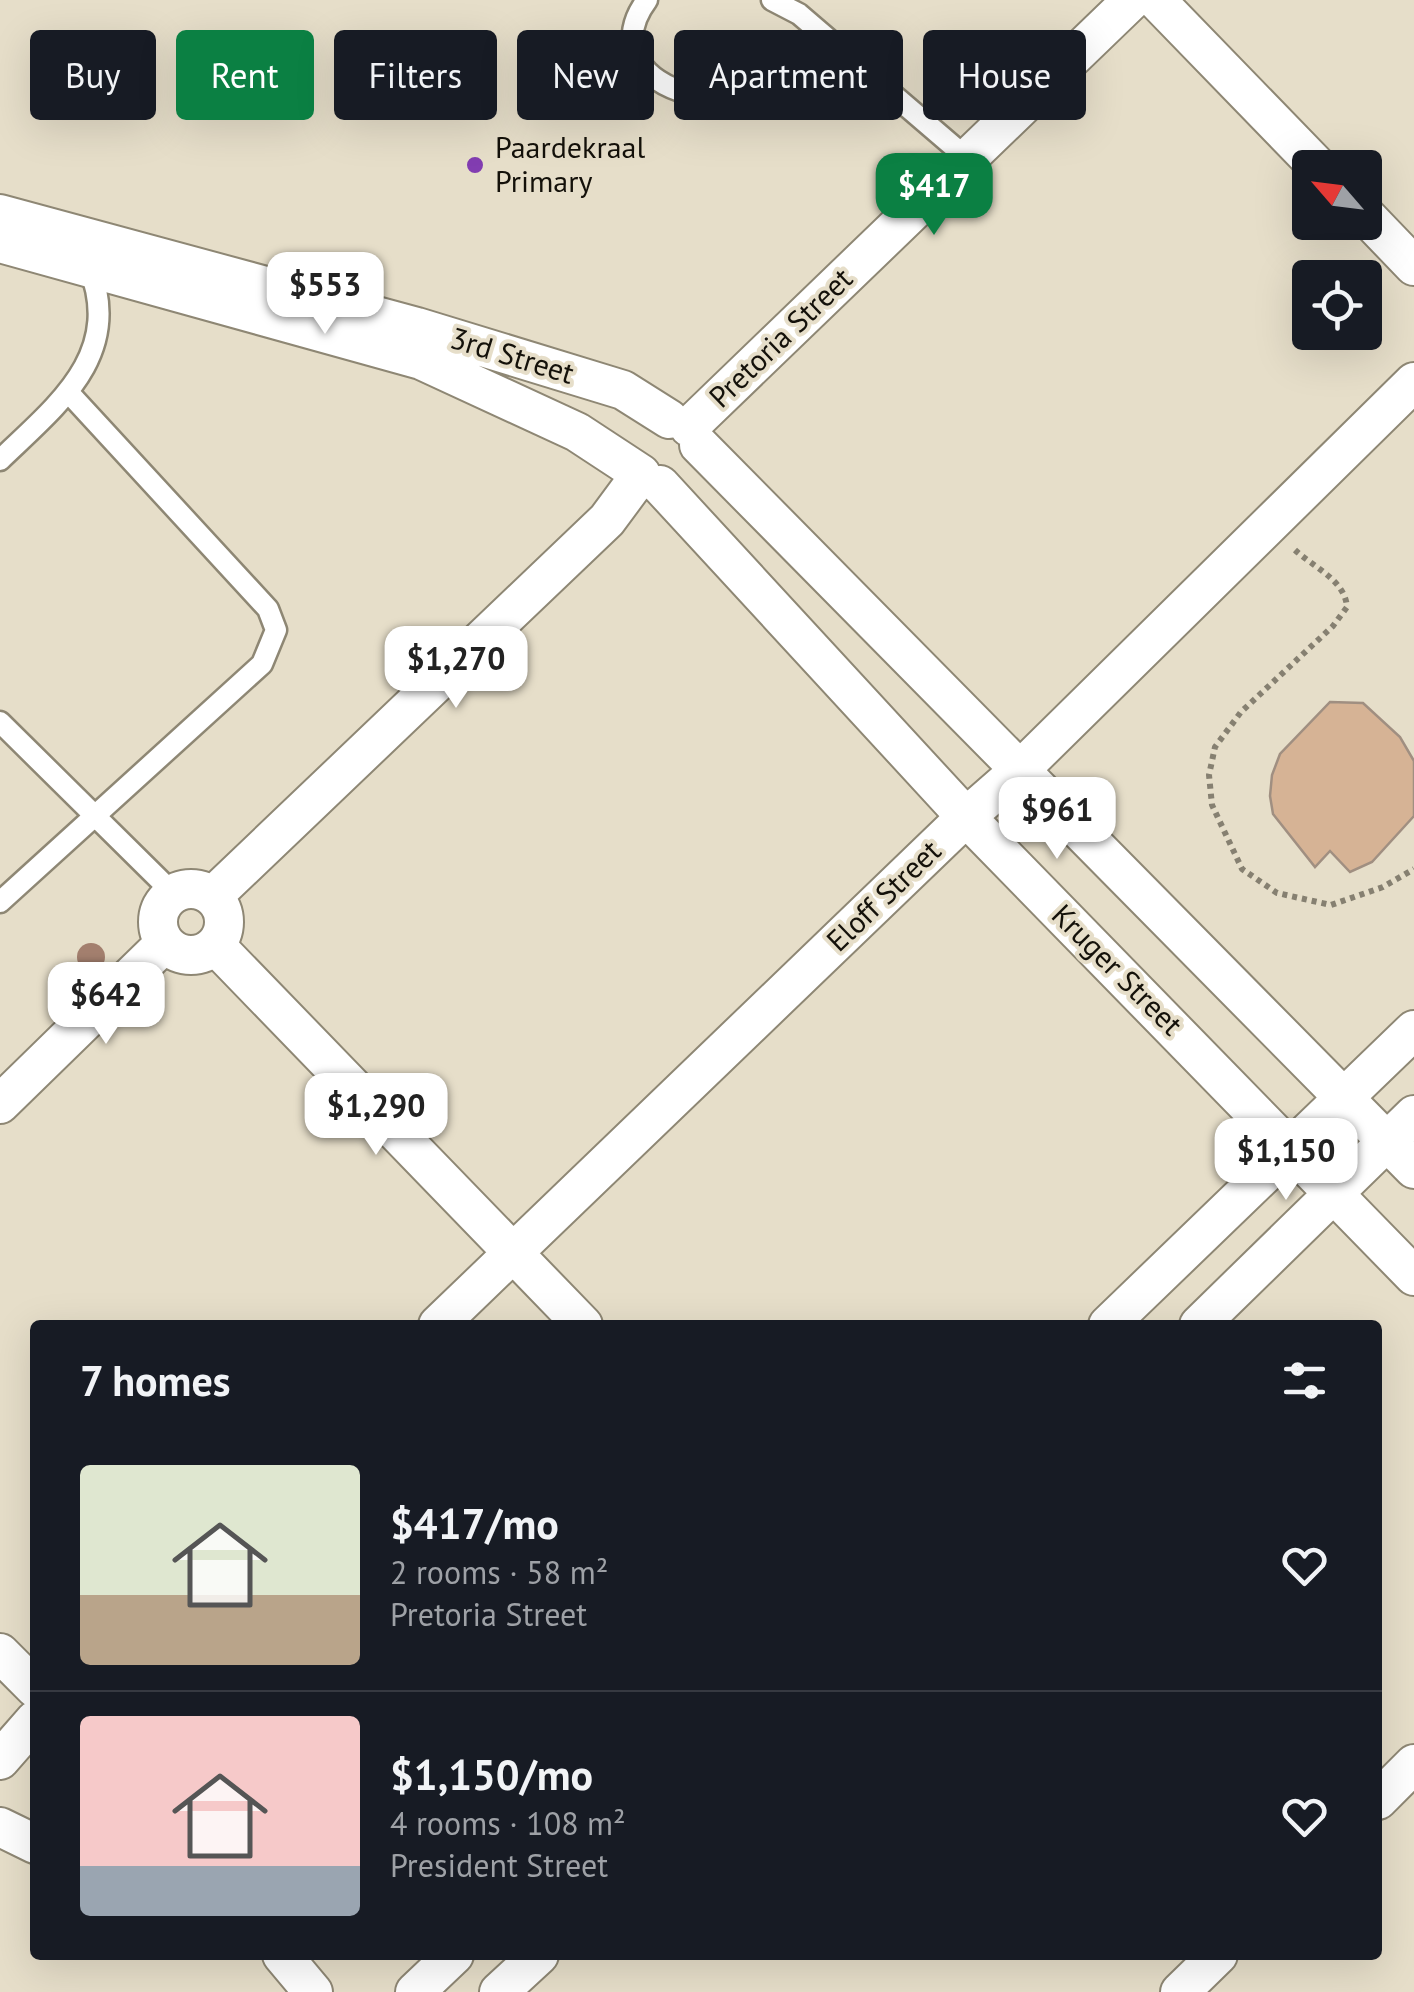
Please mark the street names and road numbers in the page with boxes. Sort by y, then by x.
street label: Pretoria Street [700,259,860,415]
street label: 3rd Street [446,317,579,392]
street label: Eloff Street [817,831,948,959]
street label: Kruger Street [1044,895,1192,1043]

